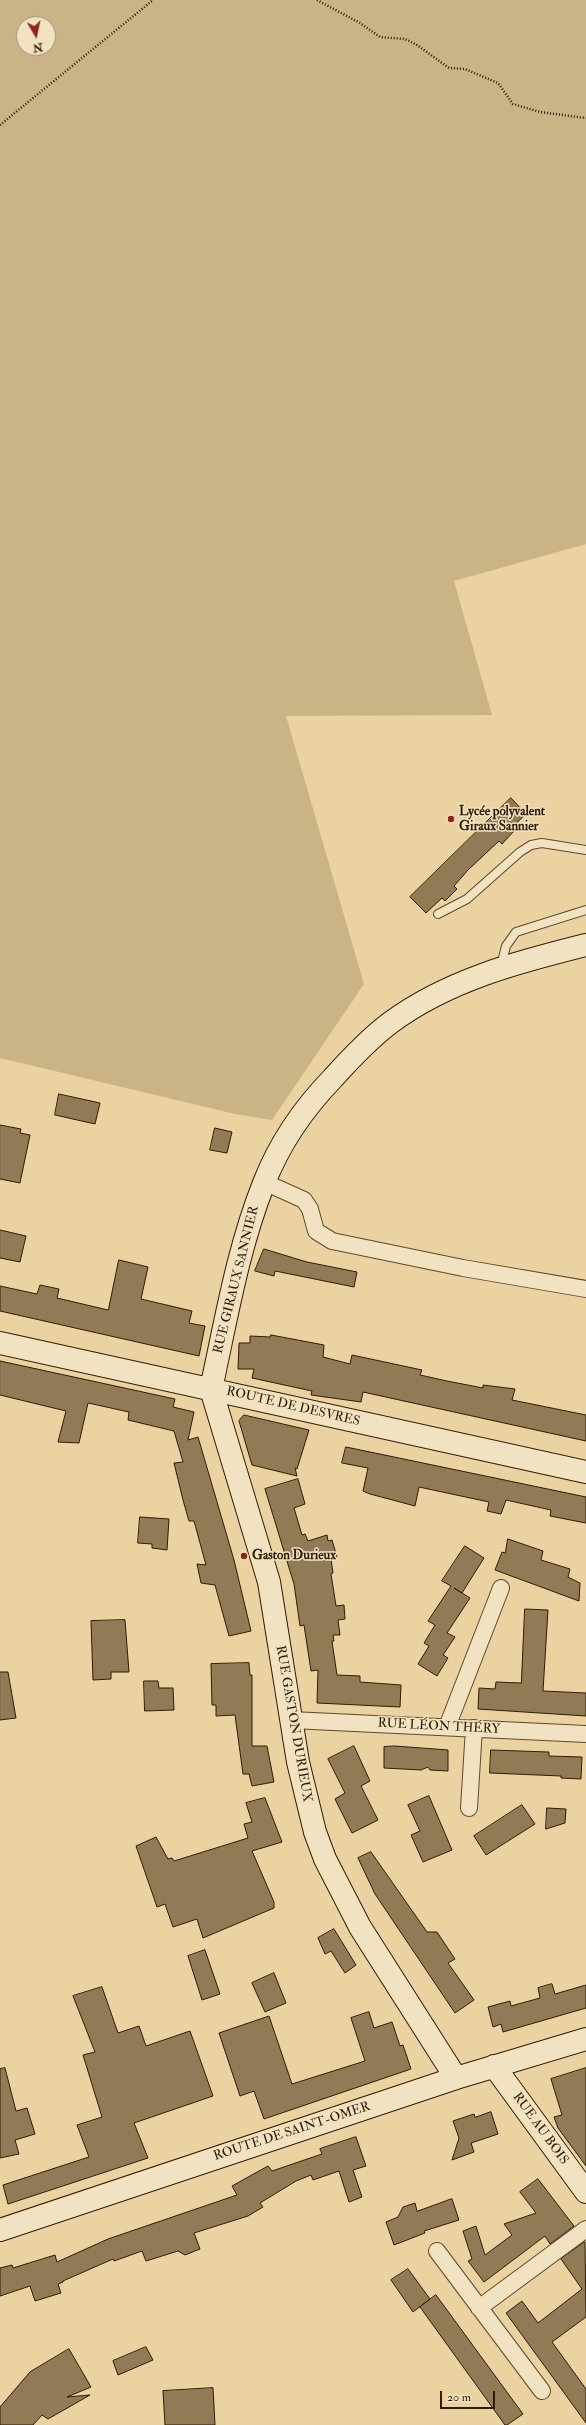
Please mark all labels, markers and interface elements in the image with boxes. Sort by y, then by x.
north arrow [16,16,56,56]
text: N [32,40,44,55]
place label: Lycée polyvalent Giraux Sannier [459,804,545,835]
marker: Lycée polyvalent Giraux Sannier [446,814,456,824]
street label: RUE GIRAUX SANNIER [211,1205,263,1355]
street label: ROUTE DE DESVRES [225,1384,361,1430]
place label: Gaston Durieux [252,1548,336,1564]
marker: Gaston Durieux [239,1551,249,1561]
street label: RUE GASTON DURIEUX [272,1644,314,1804]
street label: RUE LÉON THÉRY [377,1716,501,1738]
street label: RUE AU BOIS [509,2090,571,2168]
street label: ROUTE DE SAINT-OMER [212,2099,372,2165]
scale bar [442,2383,497,2409]
text: 20 m [447,2390,471,2405]

